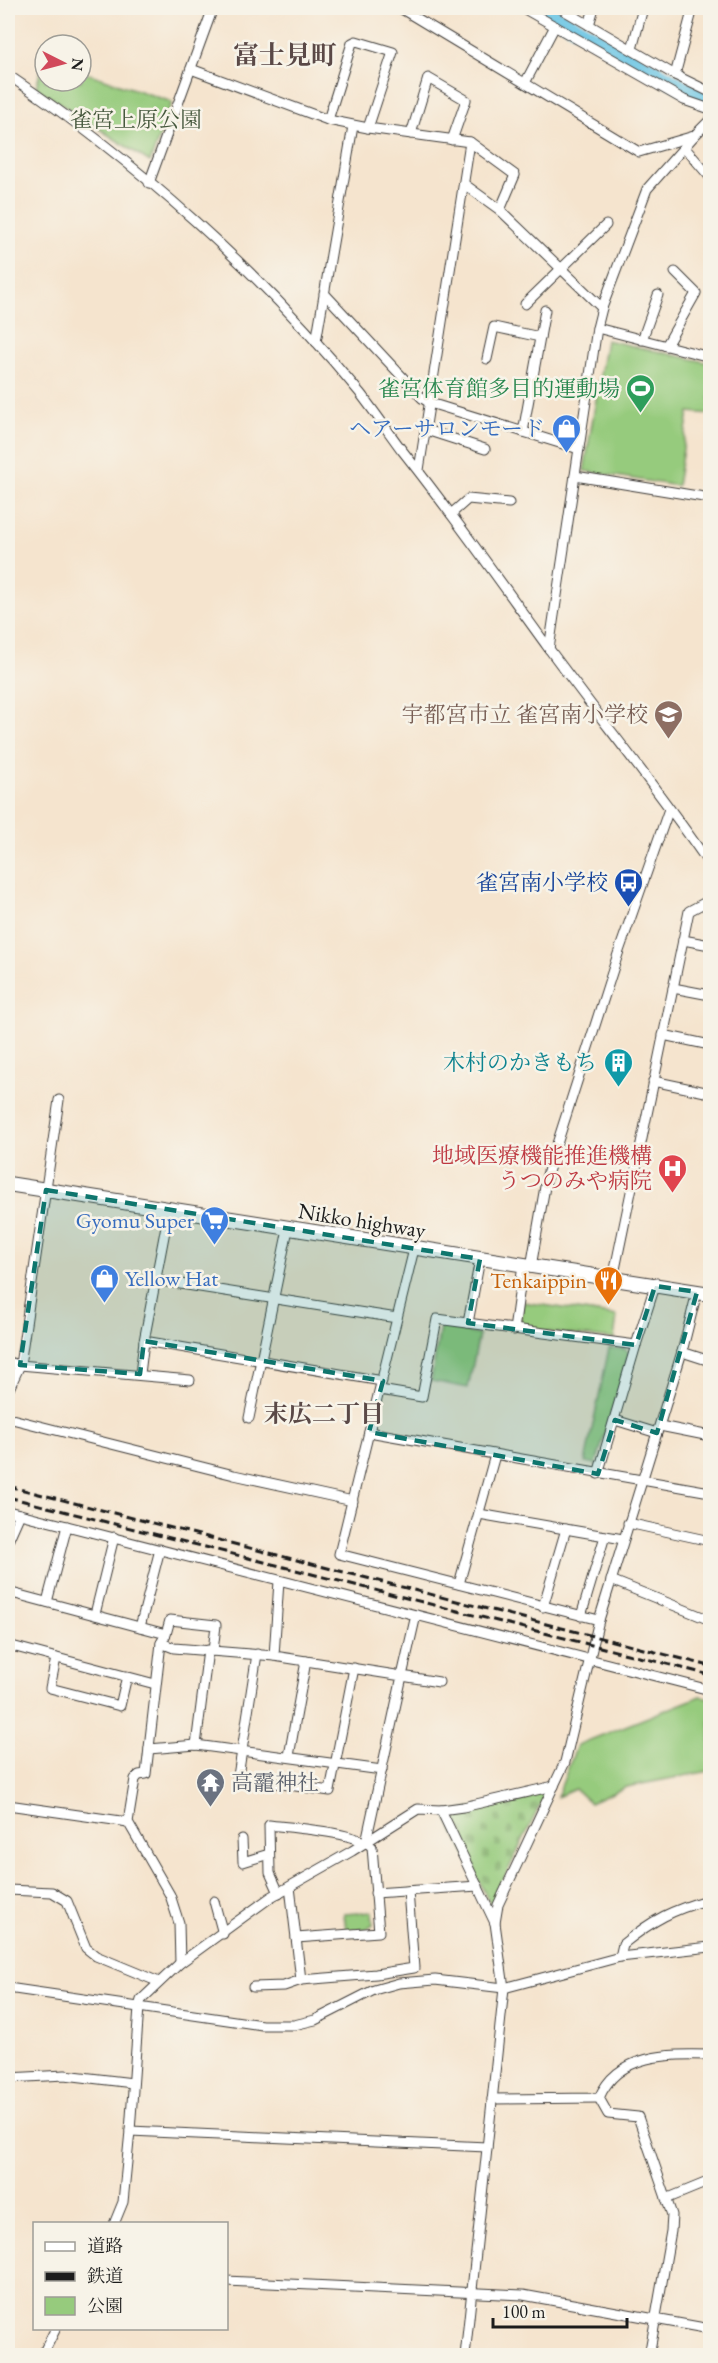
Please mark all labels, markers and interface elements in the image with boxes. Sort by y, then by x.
north arrow [33,33,93,93]
district label: 富士見町 [233,38,337,72]
text: N [66,57,89,72]
park label: 雀宮上原公園 [70,105,202,134]
sports icon: 雀宮体育館多目的運動場 [625,372,657,414]
place label: 雀宮体育館多目的運動場 [378,374,620,403]
shop icon: ヘアーサロンモード [550,412,582,454]
place label: ヘアーサロンモード [349,414,545,443]
school or university icon: 宇都宮市立 雀宮南小学校 [653,698,685,740]
place label: 宇都宮市立 雀宮南小学校 [402,700,648,729]
bus stop icon: 雀宮南小学校 [613,866,645,908]
place label: 雀宮南小学校 [476,868,608,897]
building icon: 木村のかきもち [602,1046,634,1088]
place label: 木村のかきもち [443,1048,597,1077]
place label: 地域医療機能推進機構 うつのみや病院 [432,1141,652,1195]
hospital icon: 地域医療機能推進機構 うつのみや病院 [657,1152,689,1194]
street label: Nikko highway [296,1196,428,1245]
supermarket icon: Gyomu Super [199,1204,231,1246]
place label: Gyomu Super [76,1206,195,1235]
shop icon: Yellow Hat [88,1262,120,1304]
place label: Yellow Hat [125,1264,218,1293]
restaurant icon: Tenkaippin [592,1264,624,1306]
place label: Tenkaippin [490,1266,587,1295]
district label: 末広二丁目 [264,1398,384,1429]
temple icon: 高靇神社 [194,1766,226,1808]
place label: 高靇神社 [231,1768,319,1797]
legend [33,2222,228,2330]
text: 道路 [87,2234,123,2257]
text: 鉄道 [87,2264,123,2287]
scale bar [493,2291,626,2329]
text: 公園 [87,2294,123,2317]
text: 100 m [502,2300,546,2323]

